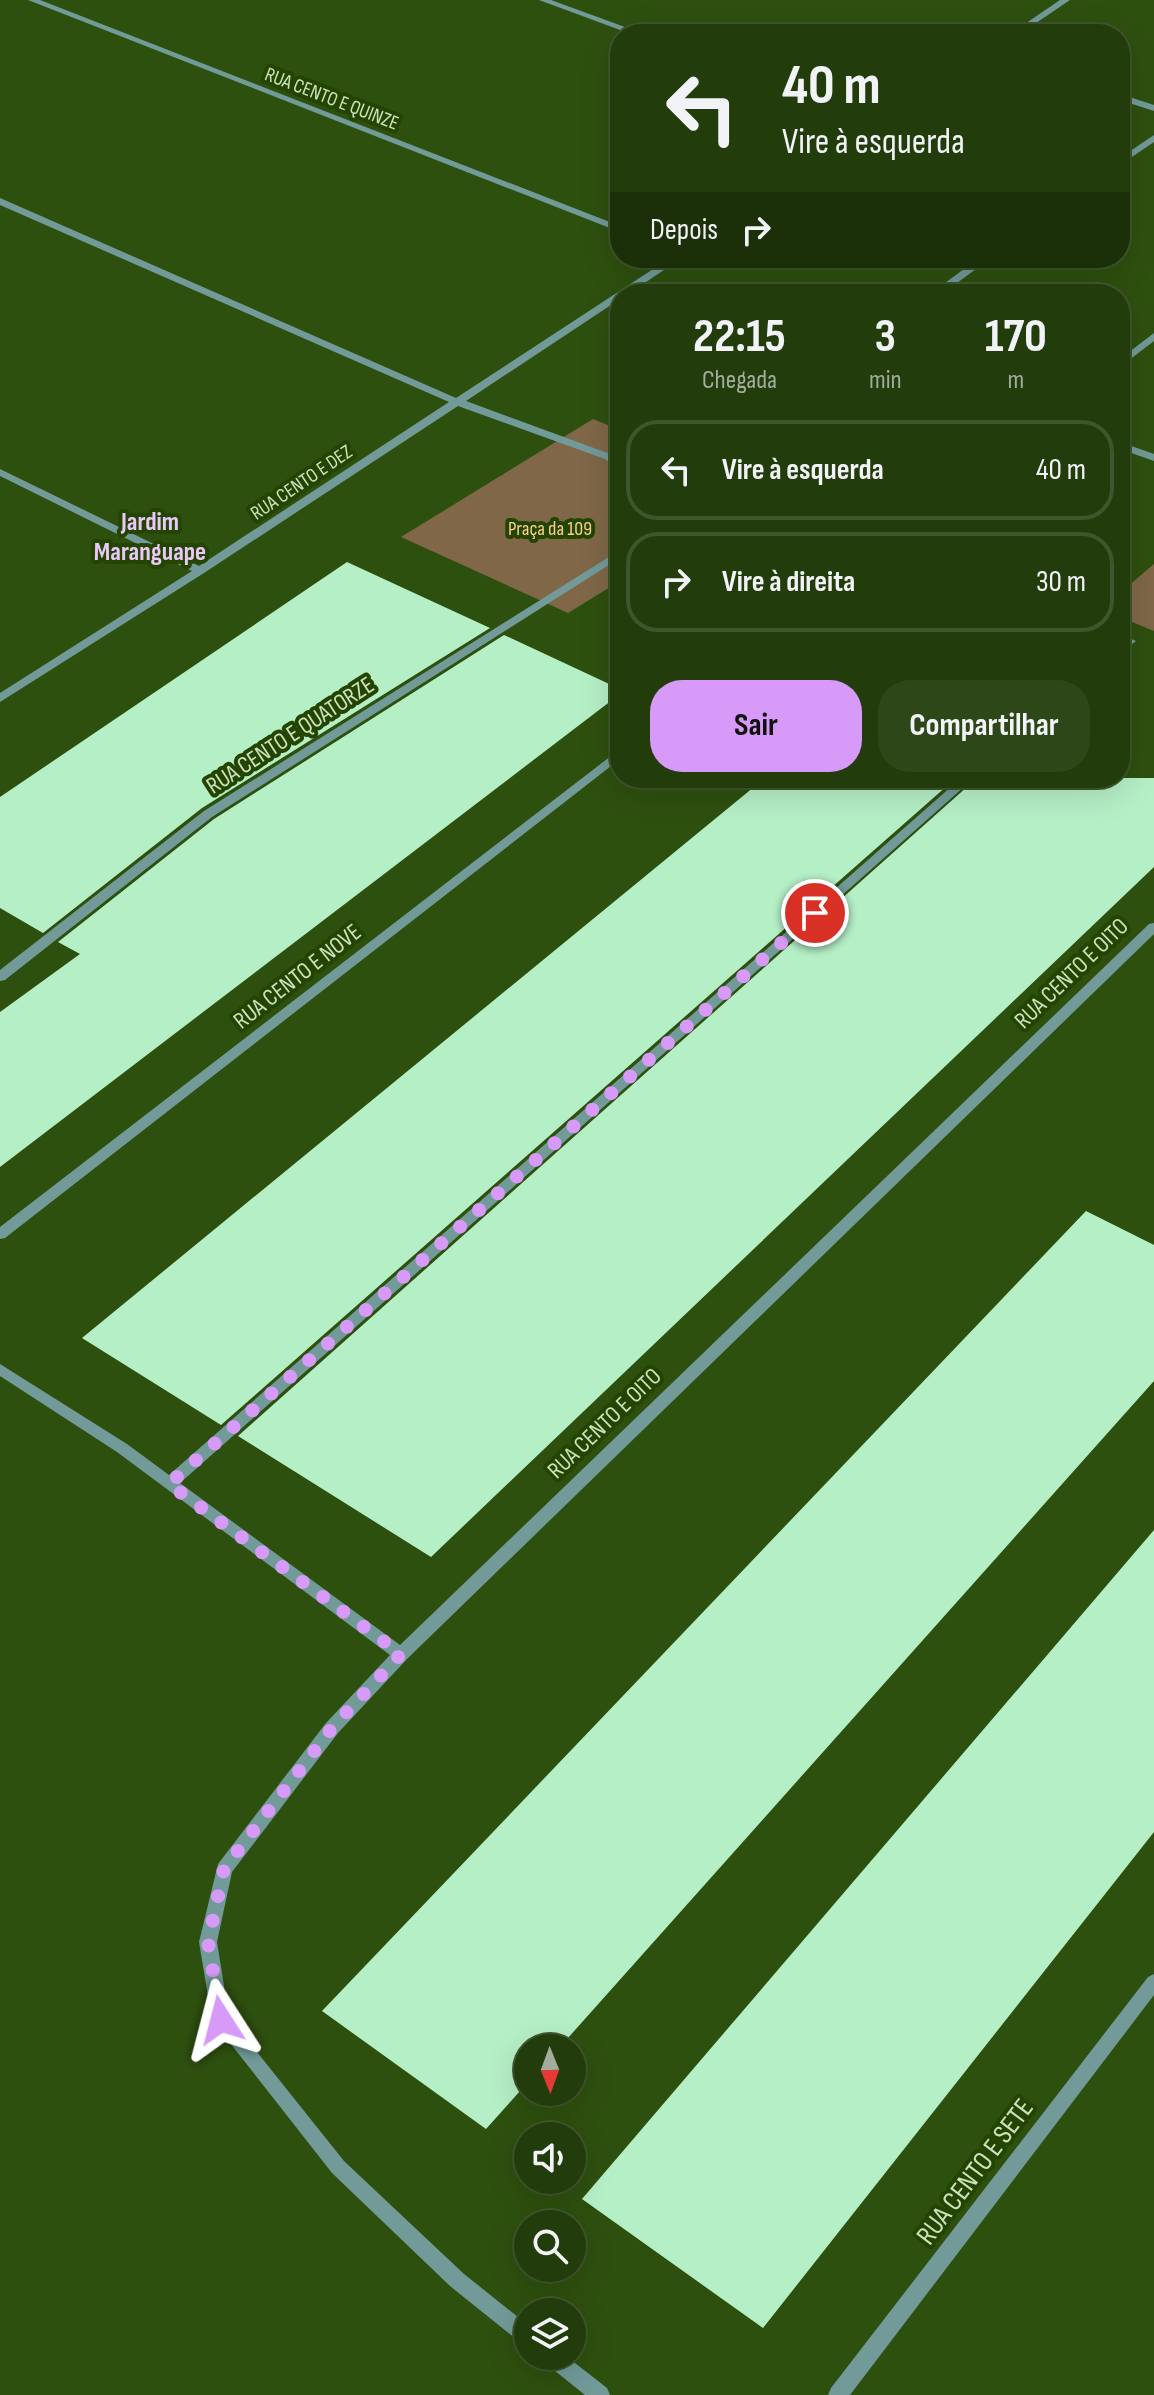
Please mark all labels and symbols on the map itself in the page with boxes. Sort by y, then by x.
street label: RUA CENTO E QUINZE [261,62,402,135]
street label: RUA CENTO E DEZ [246,440,357,526]
district label: Jardim Maranguape [94,507,206,568]
park label: Praça da 109 [508,517,592,541]
street label: RUA CENTO E QUATORZE [201,670,380,800]
pin [781,879,849,947]
street label: RUA CENTO E OITO [1008,912,1134,1035]
street label: RUA CENTO E NOVE [228,918,367,1035]
street label: RUA CENTO E OITO [541,1362,667,1485]
position arrow [179,1978,263,2062]
north arrow [514,2034,586,2106]
street label: RUA CENTO E SETE [910,2093,1041,2251]

